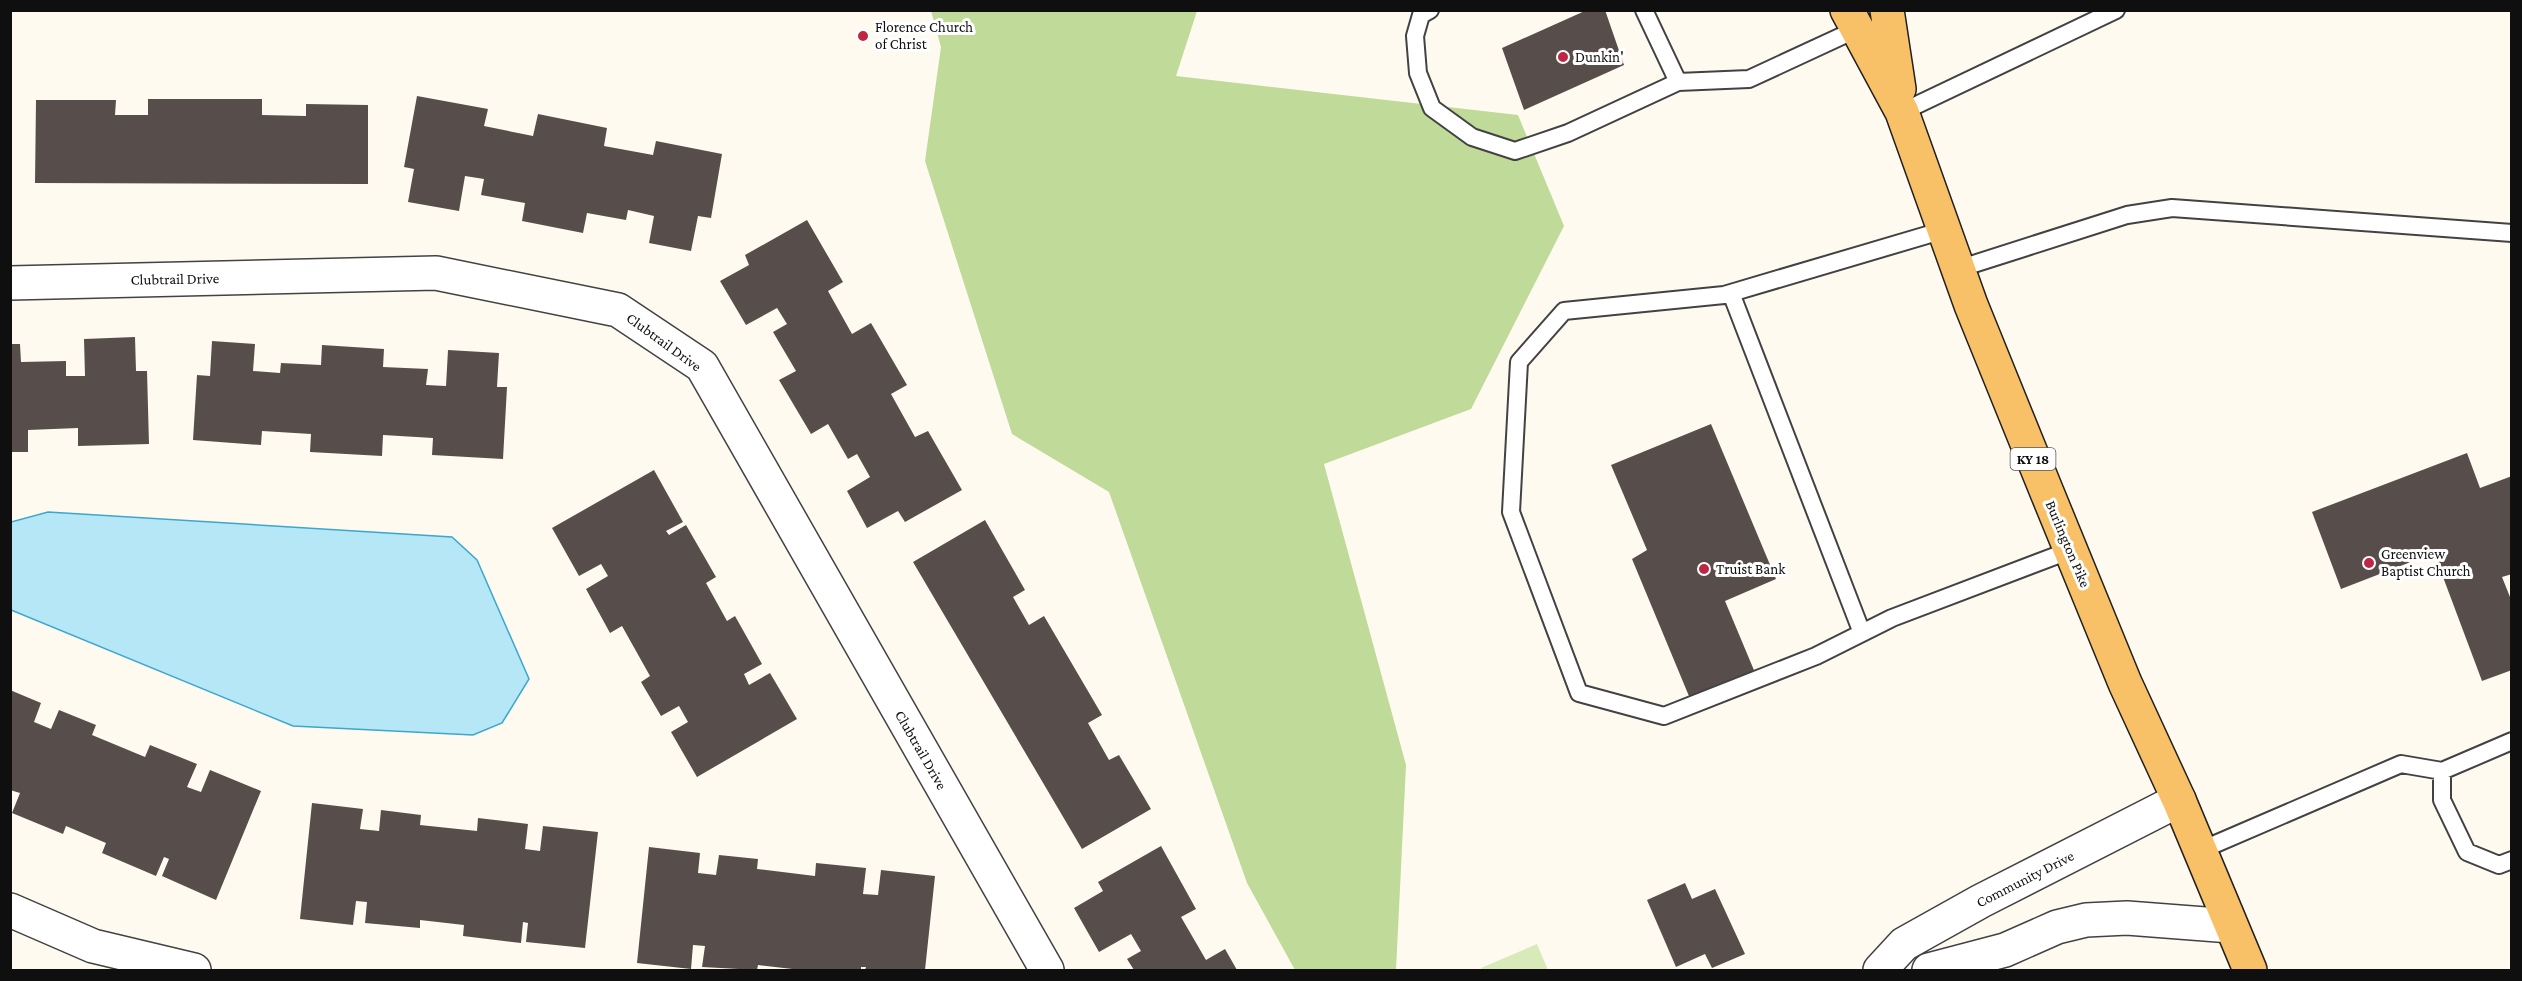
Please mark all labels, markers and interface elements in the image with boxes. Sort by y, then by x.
place label: Florence Church of Christ [875,19,973,52]
marker: Florence Church of Christ [856,29,870,43]
place label: Dunkin' [1575,49,1624,65]
marker: Dunkin' [1556,50,1570,64]
street label: Clubtrail Drive [131,270,220,288]
street label: Clubtrail Drive [623,309,705,375]
road number: KY 18 [2010,448,2056,470]
street label: Burlington Pike [2042,498,2094,591]
place label: Greenview Baptist Church [2381,546,2471,580]
marker: Greenview Baptist Church [2362,556,2376,570]
place label: Truist Bank [1716,561,1786,577]
marker: Truist Bank [1697,562,1711,576]
street label: Clubtrail Drive [892,708,950,793]
street label: Community Drive [1973,847,2077,911]

